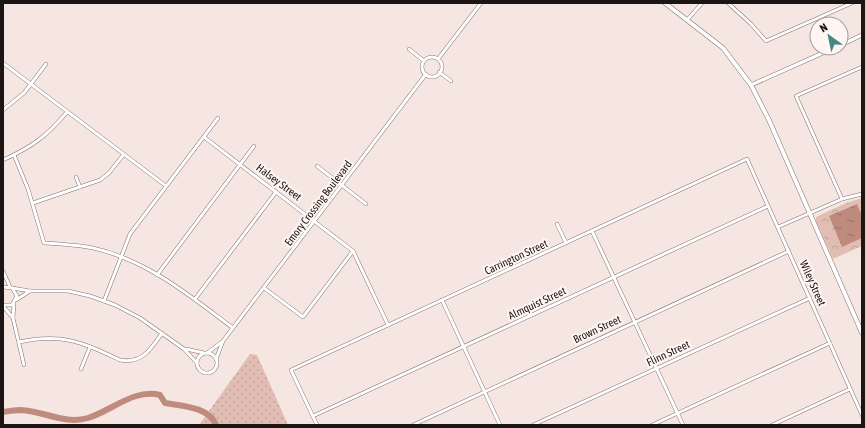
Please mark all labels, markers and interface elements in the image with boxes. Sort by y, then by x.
north arrow [809,16,849,56]
text: N [818,21,830,34]
street label: Emory Crossing Boulevard [282,158,354,248]
street label: Halsey Street [254,161,304,203]
street label: Carrington Street [482,237,550,277]
street label: Wiley Street [798,258,828,308]
street label: Almquist Street [506,284,568,322]
street label: Brown Street [571,313,623,345]
street label: Flinn Street [645,338,691,368]

